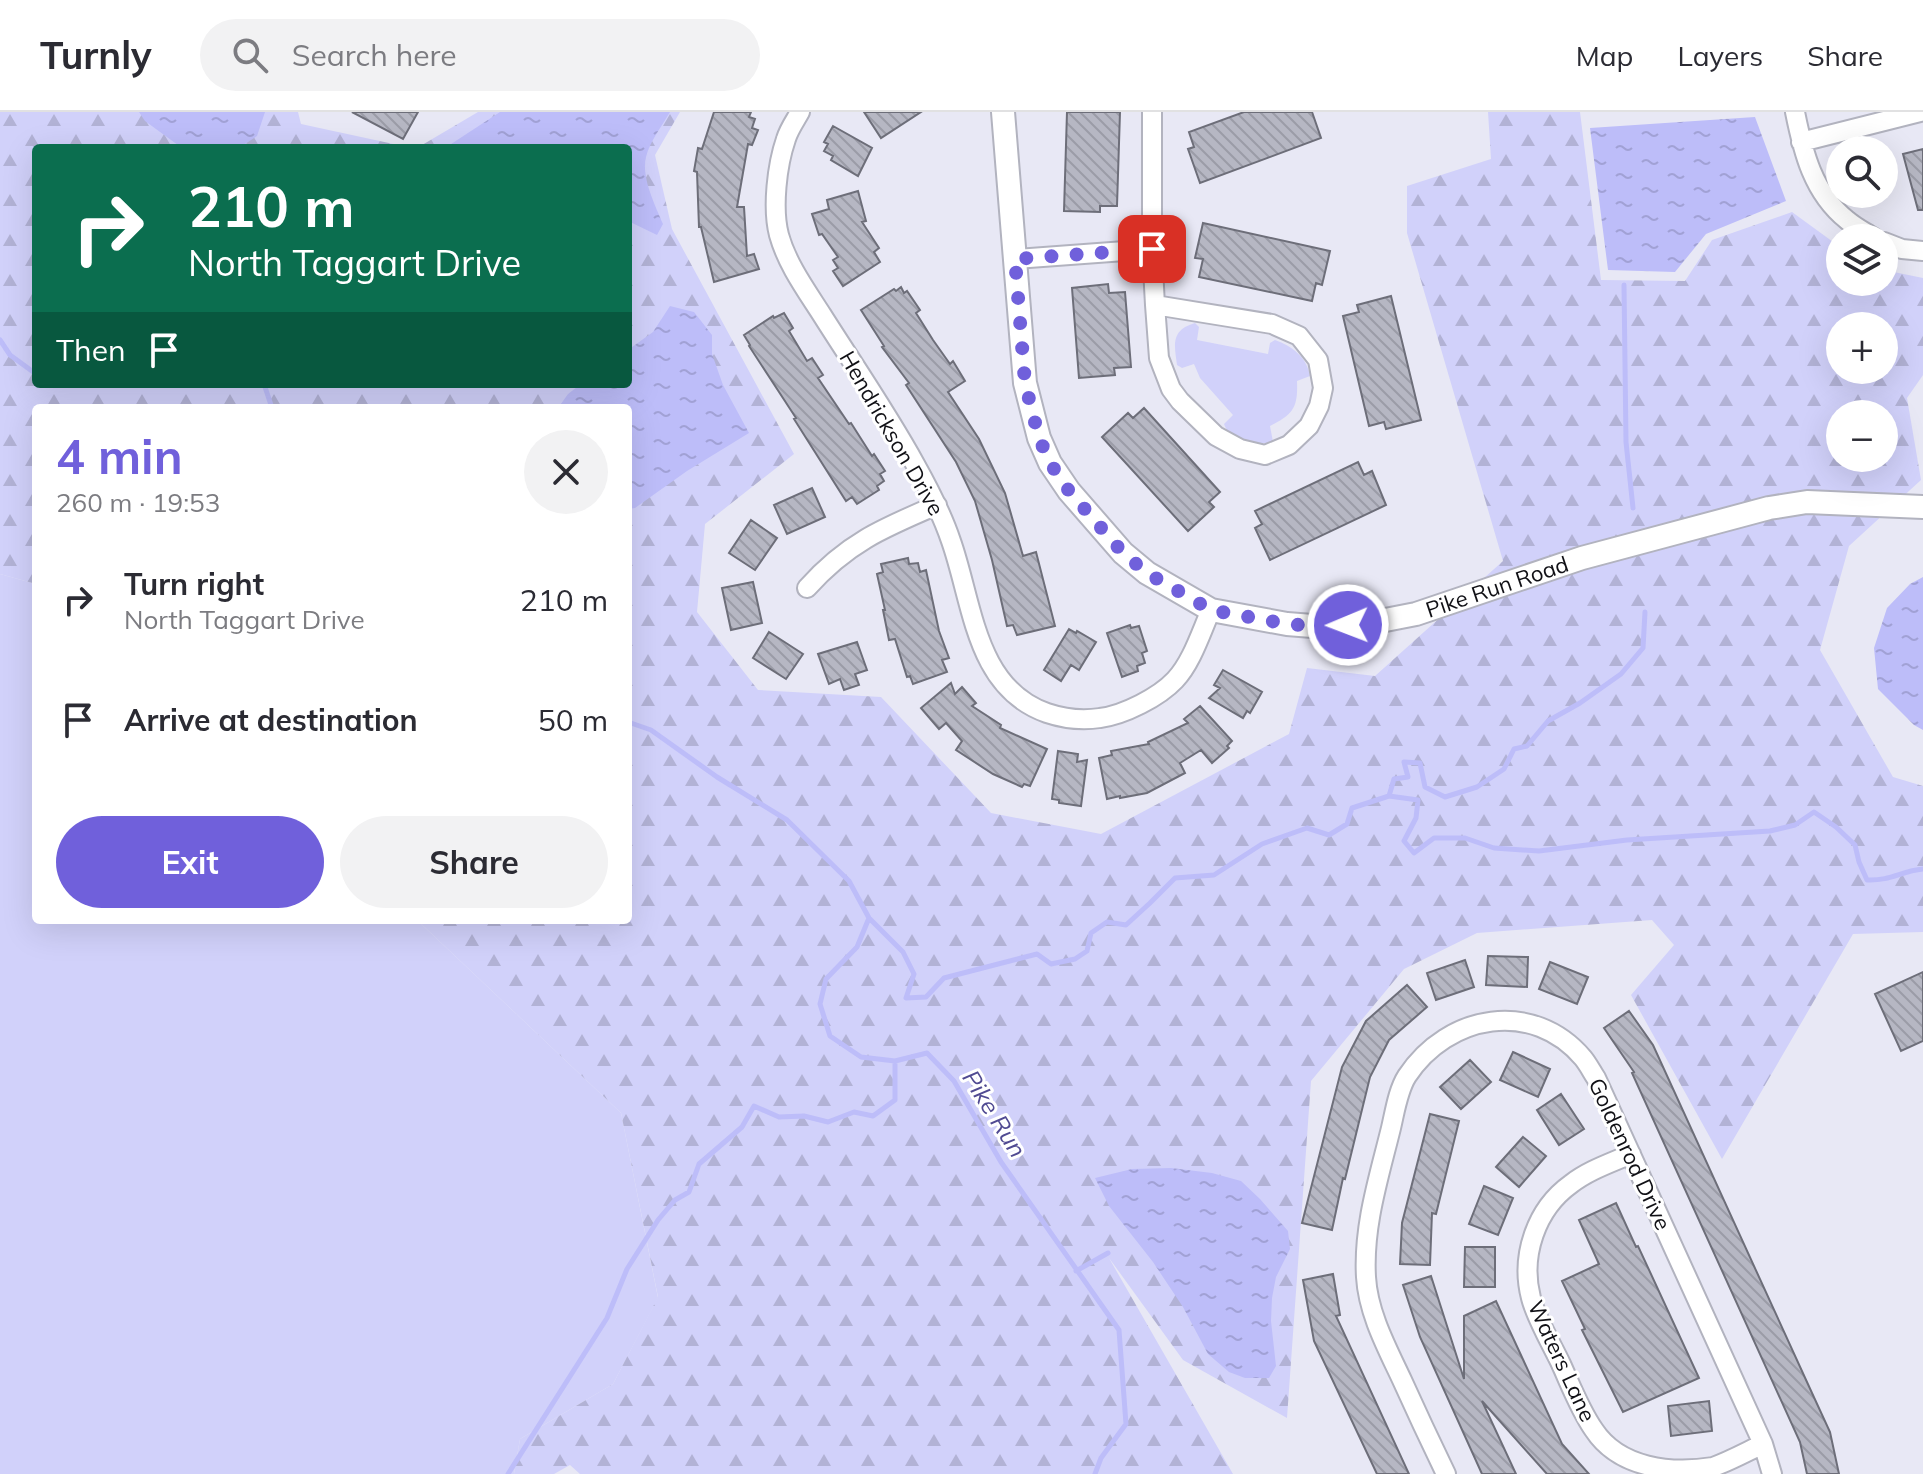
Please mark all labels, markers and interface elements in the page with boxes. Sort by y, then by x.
search box [200,19,760,91]
text: Turnly [40,31,152,79]
icon: search [228,33,272,77]
text: Search here [292,36,457,74]
text: Map [1576,38,1633,73]
text: Layers [1677,38,1763,73]
text: Share [1807,38,1883,73]
map controls [1826,136,1898,472]
button: search [1826,136,1898,208]
text: 210 m [188,171,355,241]
icon: right [56,176,160,280]
pin [1118,215,1186,283]
button: layers [1826,224,1898,296]
icon: arrive [1130,227,1174,271]
text: North Taggart Drive [188,240,521,285]
button: + [1826,312,1898,384]
icon: arrive [142,328,186,372]
text: Then [56,331,126,369]
street label: Hendrickson Drive [834,346,950,520]
button: − [1826,400,1898,472]
text: 4 min [56,426,183,486]
button: close [524,430,608,514]
text: 260 m · 19:53 [56,486,220,519]
street label: Pike Run Road [1422,550,1572,624]
text: Turn right [124,565,264,603]
icon: right [56,578,100,622]
text: 210 m [520,581,608,619]
position arrow [1306,583,1390,667]
text: North Taggart Drive [124,603,365,636]
icon: arrive [56,698,100,742]
text: Arrive at destination [124,701,418,739]
text: 50 m [538,701,608,739]
button: Exit [56,816,324,908]
button: Share [340,816,608,908]
water label: Pike Run [956,1064,1033,1163]
street label: Goldenrod Drive [1583,1074,1677,1234]
street label: Waters Lane [1522,1296,1602,1426]

